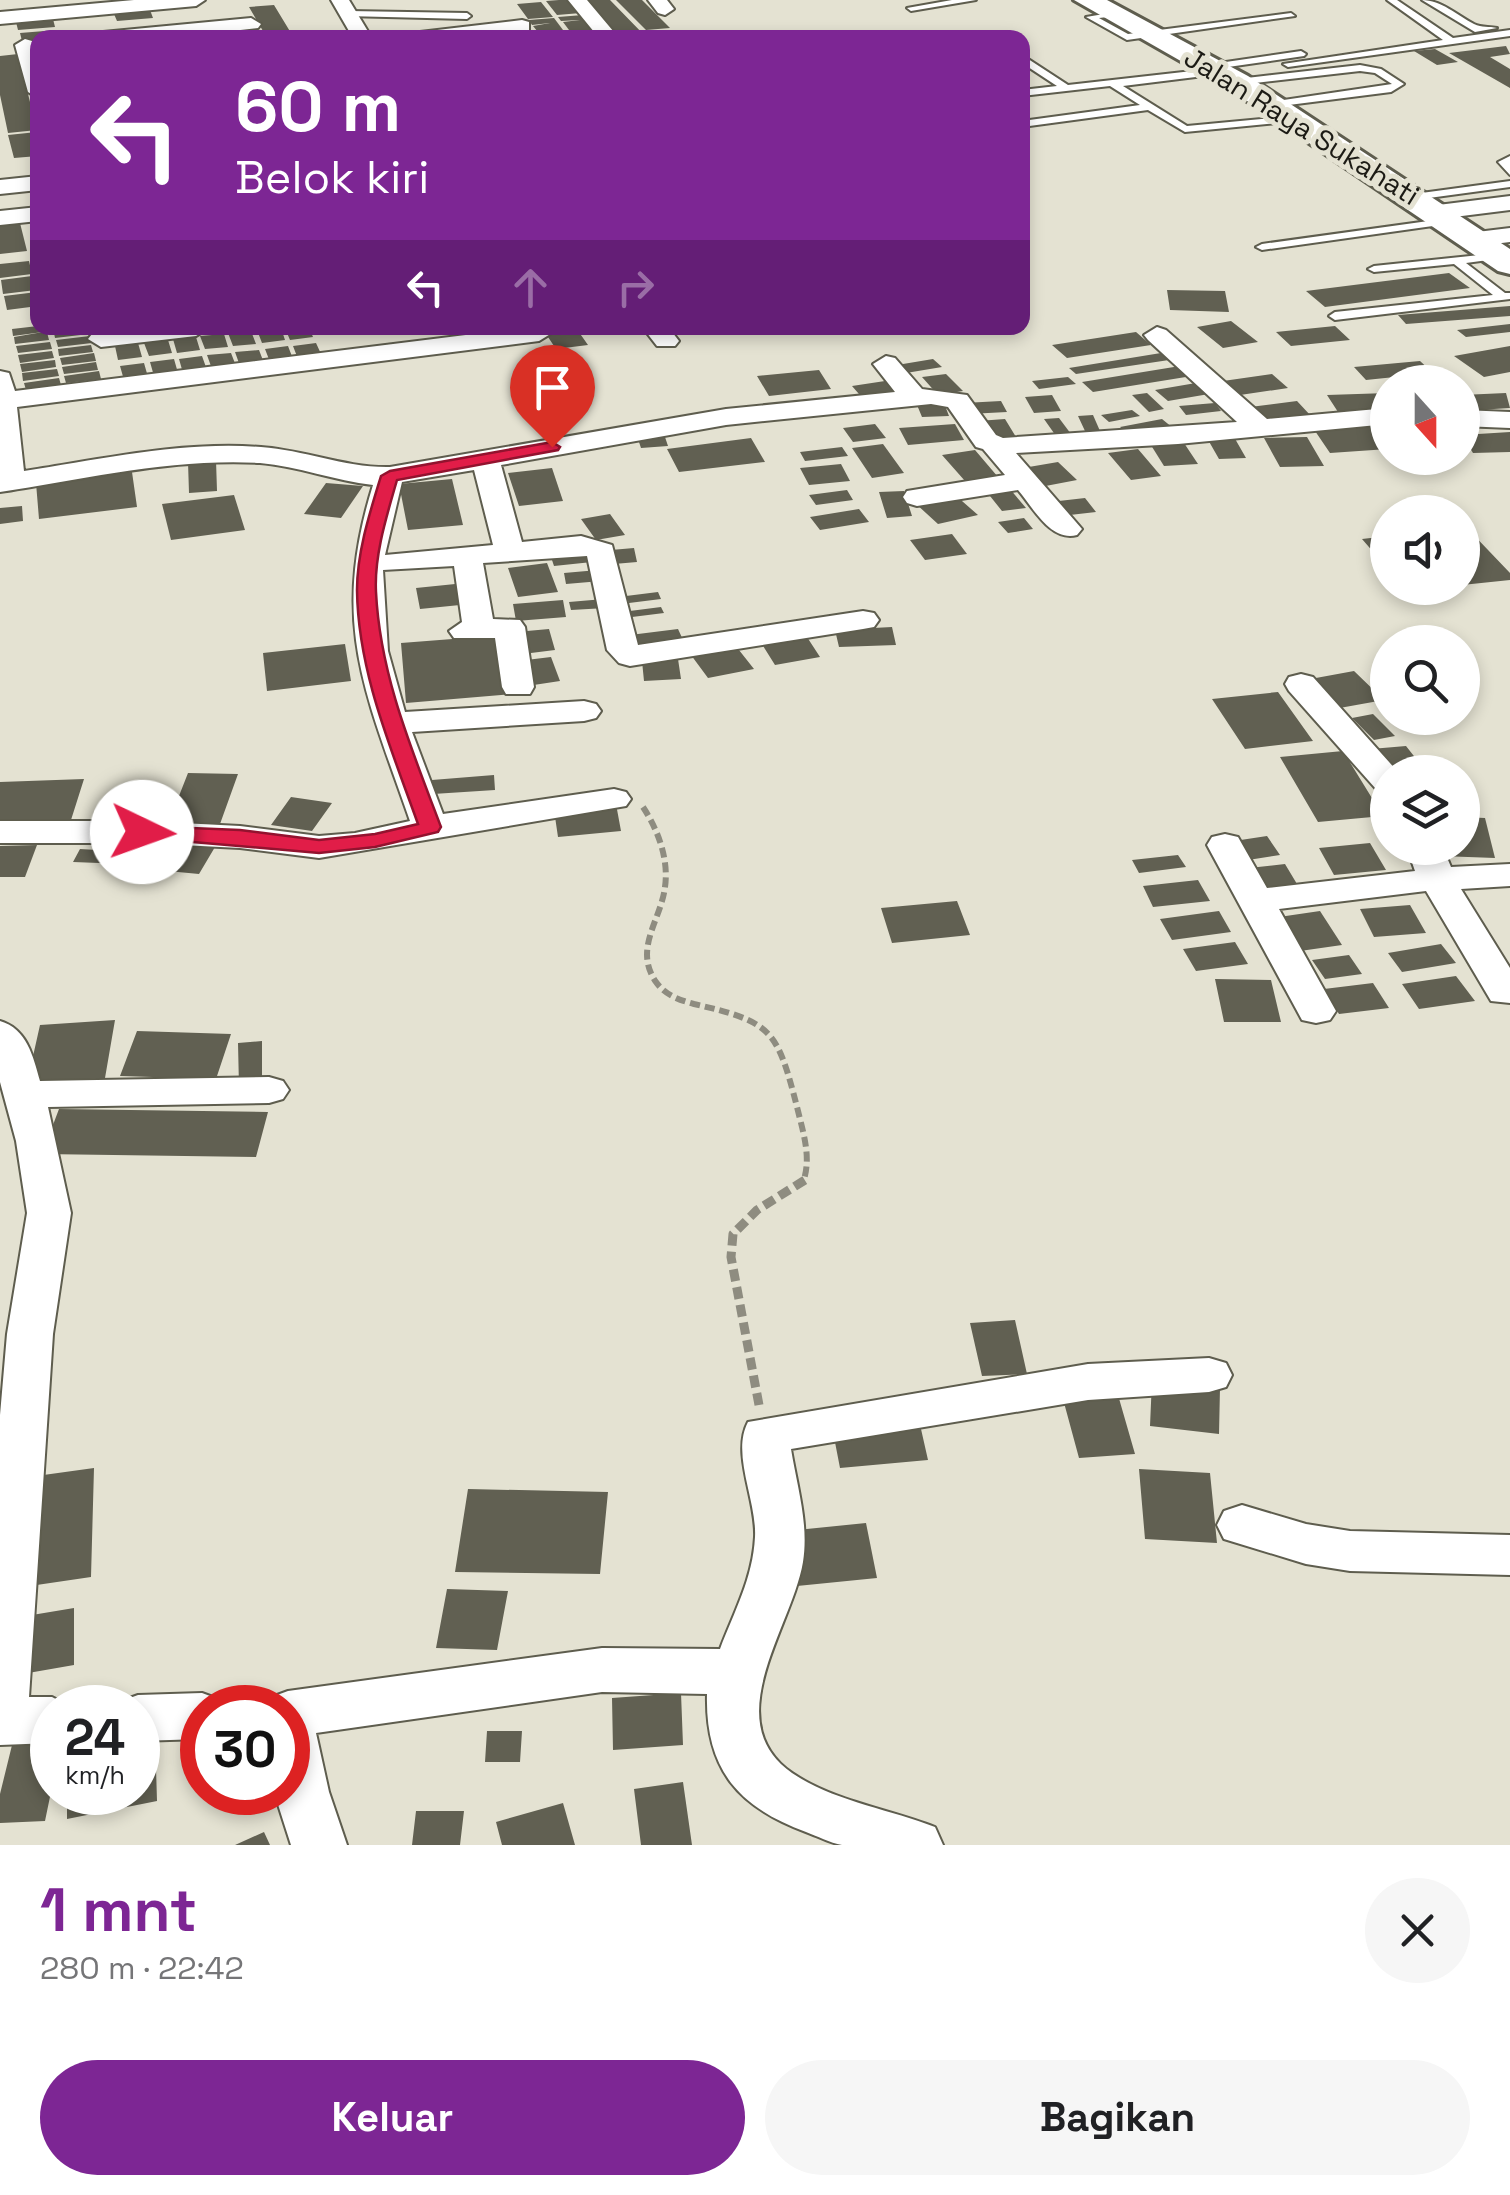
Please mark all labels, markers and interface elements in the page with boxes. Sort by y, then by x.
street label: Jalan Raya Sukahati [1178,39,1426,213]
text: 60 m [235,62,401,151]
icon: left [70,70,200,200]
text: Belok kiri [235,149,429,206]
icon: left [398,260,453,315]
icon: ahead [503,260,558,315]
icon: right [608,260,663,315]
pin [510,345,595,448]
icon: arrive [525,360,580,415]
north arrow [1370,365,1480,475]
map controls [1370,365,1480,865]
button: sound [1370,495,1480,605]
button: search [1370,625,1480,735]
button: layers [1370,755,1480,865]
position arrow [90,780,194,884]
speed limit sign: 30 [180,1685,310,1815]
text: 24 [65,1706,125,1770]
text: km/h [65,1759,125,1791]
text: 1 mnt [40,1872,197,1949]
button: close [1365,1878,1470,1983]
text: 280 m · 22:42 [40,1948,244,1988]
button: Keluar [40,2060,745,2175]
button: Bagikan [765,2060,1470,2175]

